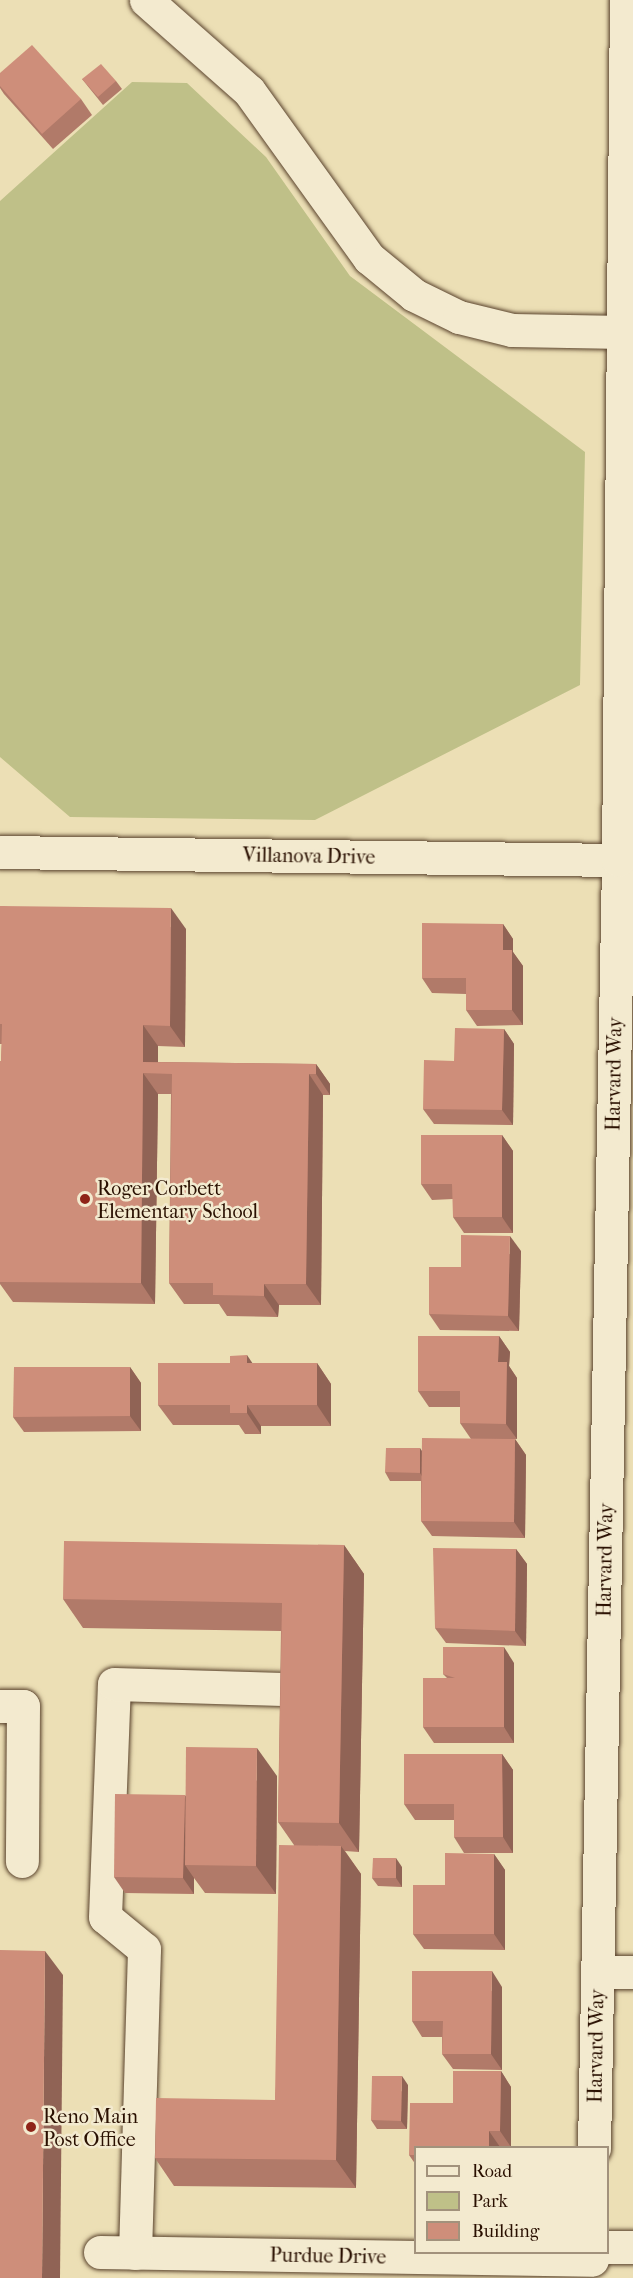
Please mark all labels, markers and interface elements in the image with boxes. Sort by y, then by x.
street label: Villanova Drive [242,843,376,869]
street label: Harvard Way [601,1017,627,1131]
place label: Roger Corbett Elementary School [97,1176,258,1223]
marker: Roger Corbett Elementary School [78,1192,92,1206]
street label: Harvard Way [592,1503,618,1617]
street label: Harvard Way [583,1989,609,2103]
place label: Reno Main Post Office [43,2104,138,2151]
marker: Reno Main Post Office [24,2120,38,2134]
legend [414,2146,609,2254]
text: Road [472,2161,512,2182]
text: Park [472,2191,508,2212]
text: Building [472,2221,539,2242]
street label: Purdue Drive [269,2243,387,2269]

